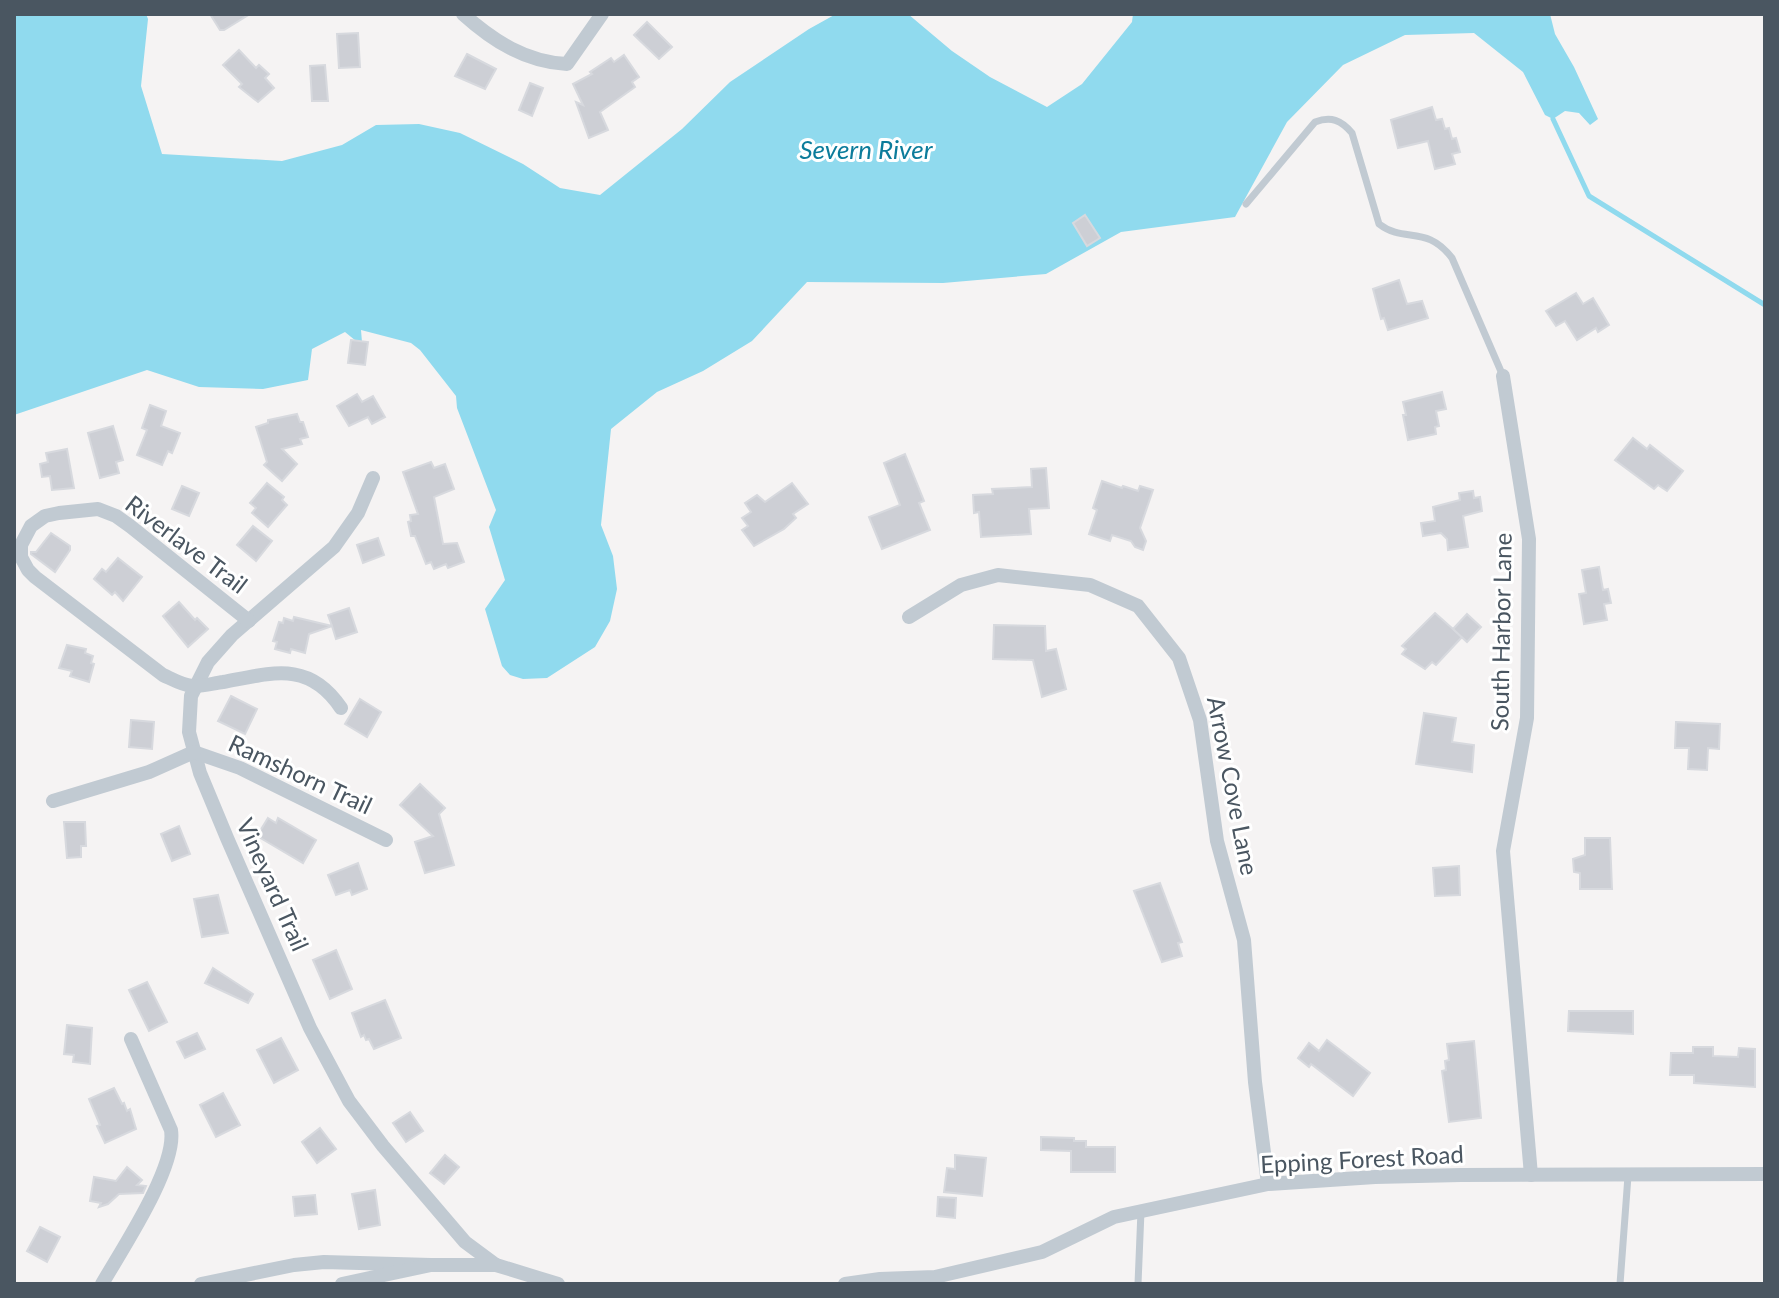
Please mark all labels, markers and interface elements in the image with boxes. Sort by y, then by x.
water label: Severn River [799,133,934,165]
street label: Riverlave Trail [120,489,254,599]
street label: South Harbor Lane [1484,533,1517,731]
street label: Arrow Cove Lane [1202,694,1265,877]
street label: Ramshorn Trail [224,728,377,820]
street label: Vineyard Trail [231,813,316,955]
street label: Epping Forest Road [1259,1139,1464,1178]

